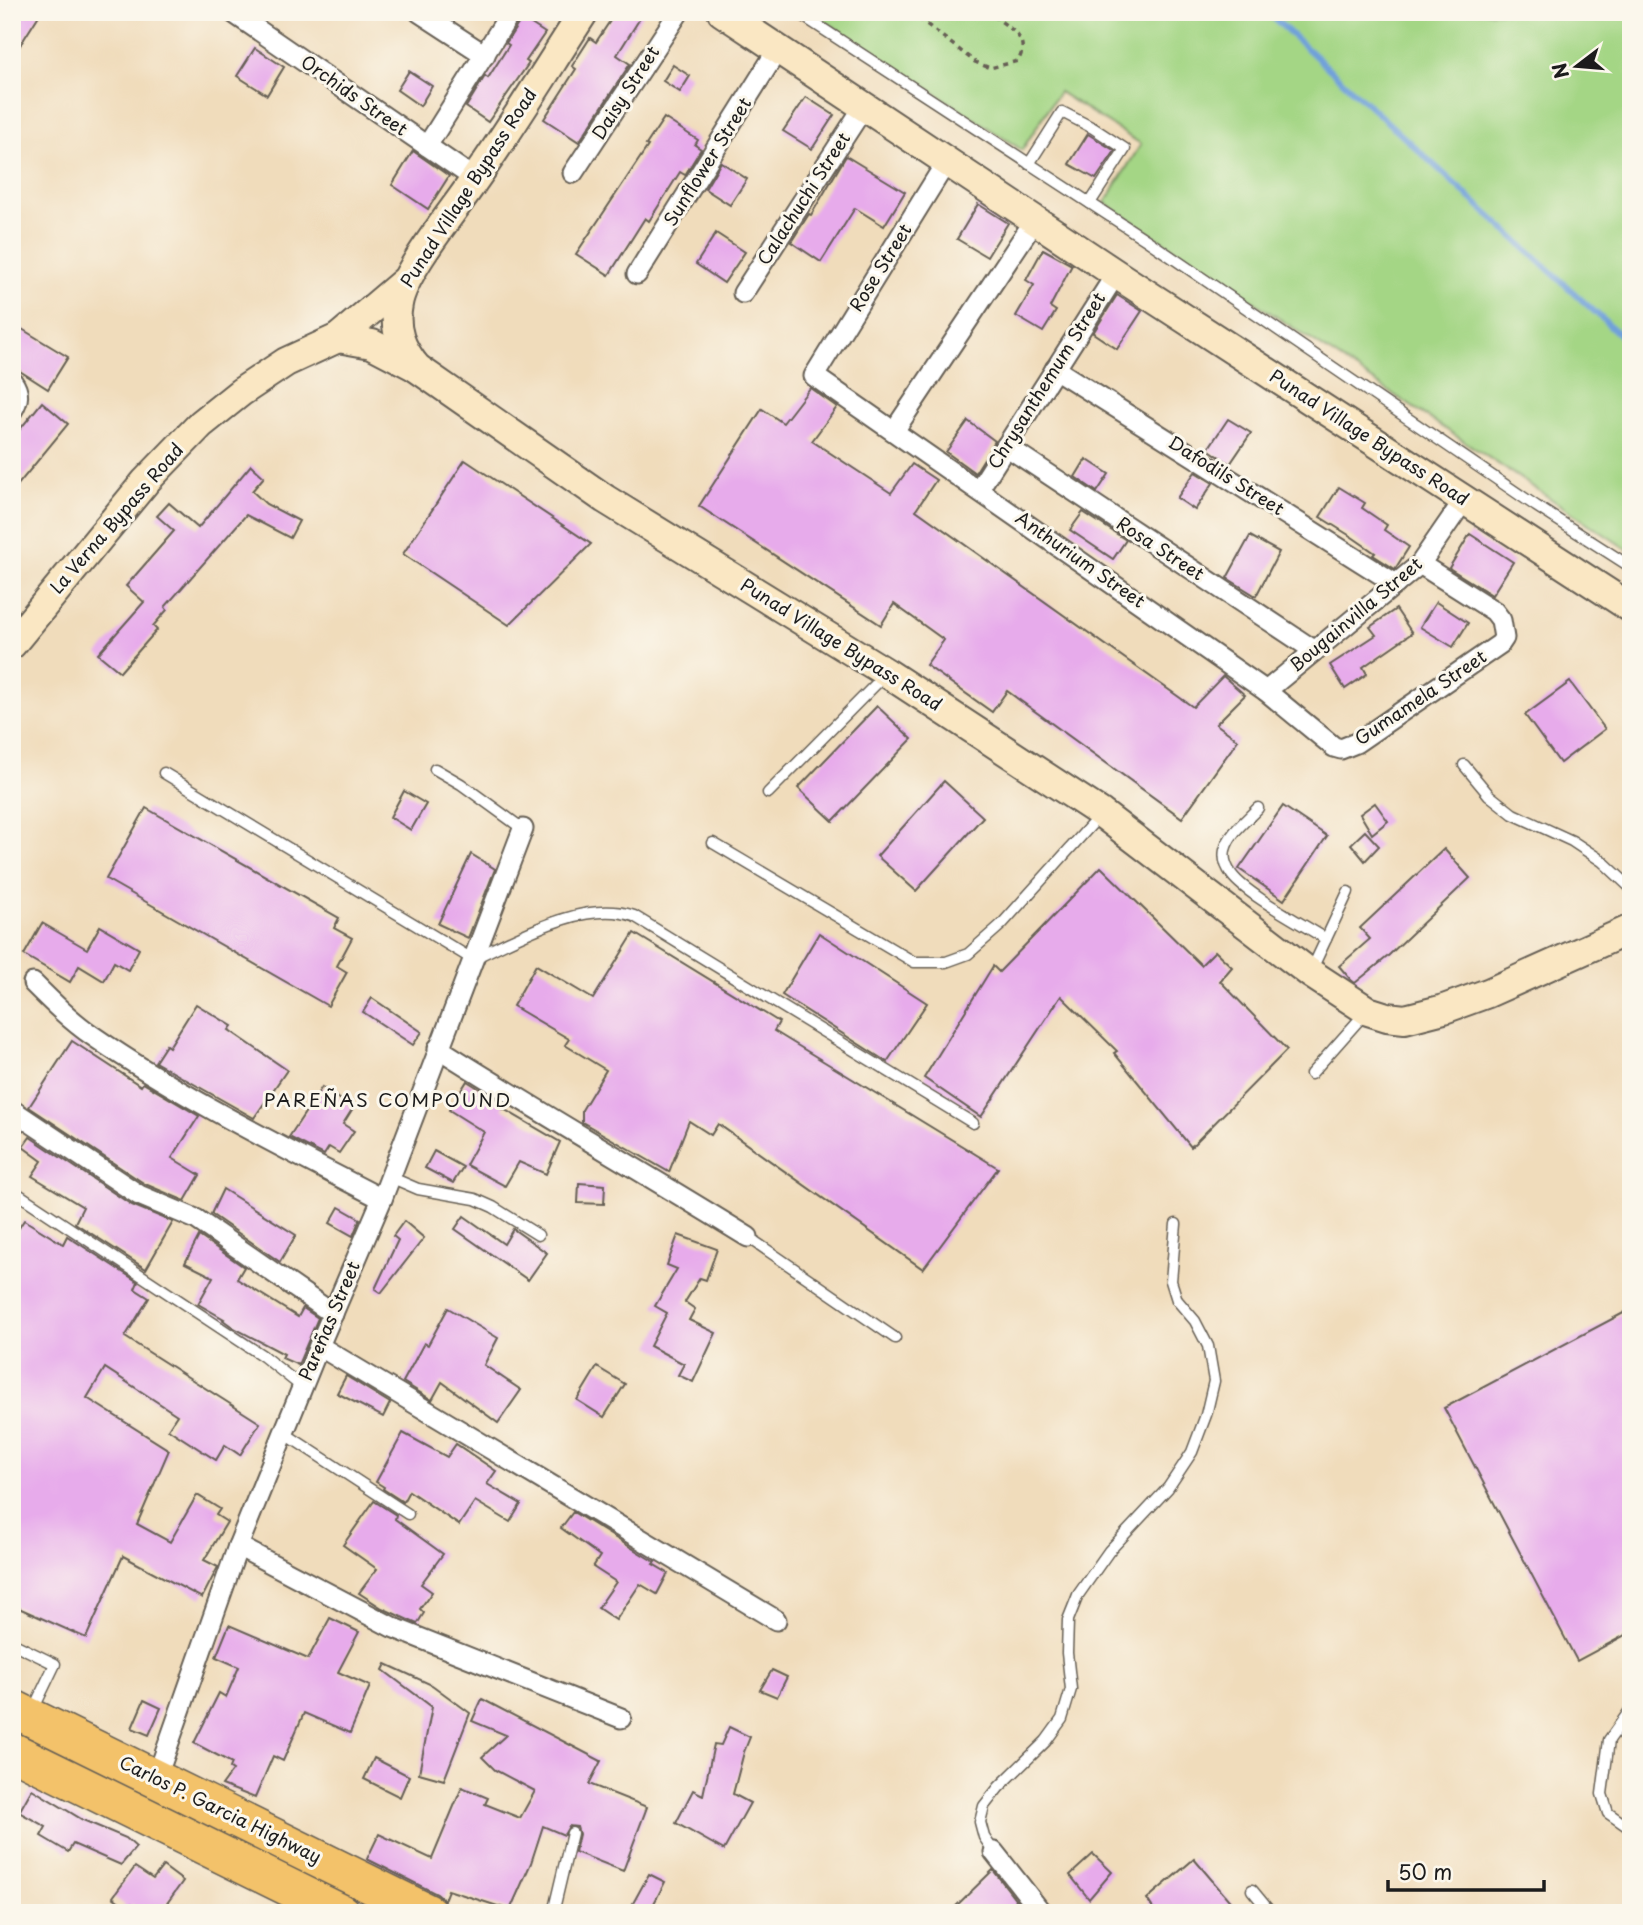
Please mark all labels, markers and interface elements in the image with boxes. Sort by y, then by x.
north arrow [1542,32,1612,102]
street label: Daisy Street [584,40,665,144]
street label: Orchids Street [296,48,414,142]
text: N [1544,60,1575,82]
street label: Punad Village Bypass Road [393,82,542,292]
street label: Sunflower Street [656,91,757,231]
street label: Calachuchi Street [750,126,856,270]
street label: Rose Street [842,218,918,317]
street label: Chrysanthemum Street [980,286,1111,474]
street label: Punad Village Bypass Road [1265,362,1475,511]
street label: Dafodils Street [1164,428,1290,521]
street label: La Verna Bypass Road [43,437,189,599]
street label: Anthurium Street [1011,504,1151,614]
street label: Rosa Street [1112,509,1210,586]
street label: Bougainvilla Street [1283,550,1427,678]
street label: Punad Village Bypass Road [736,571,948,717]
street label: Gumamela Street [1349,643,1491,751]
district label: PAREÑAS COMPOUND [264,1085,512,1113]
street label: Pareñas Street [291,1256,366,1384]
street label: Carlos P. Garcia Highway [115,1748,326,1869]
scale bar [1388,1848,1543,1892]
text: 50 m [1398,1855,1452,1887]

